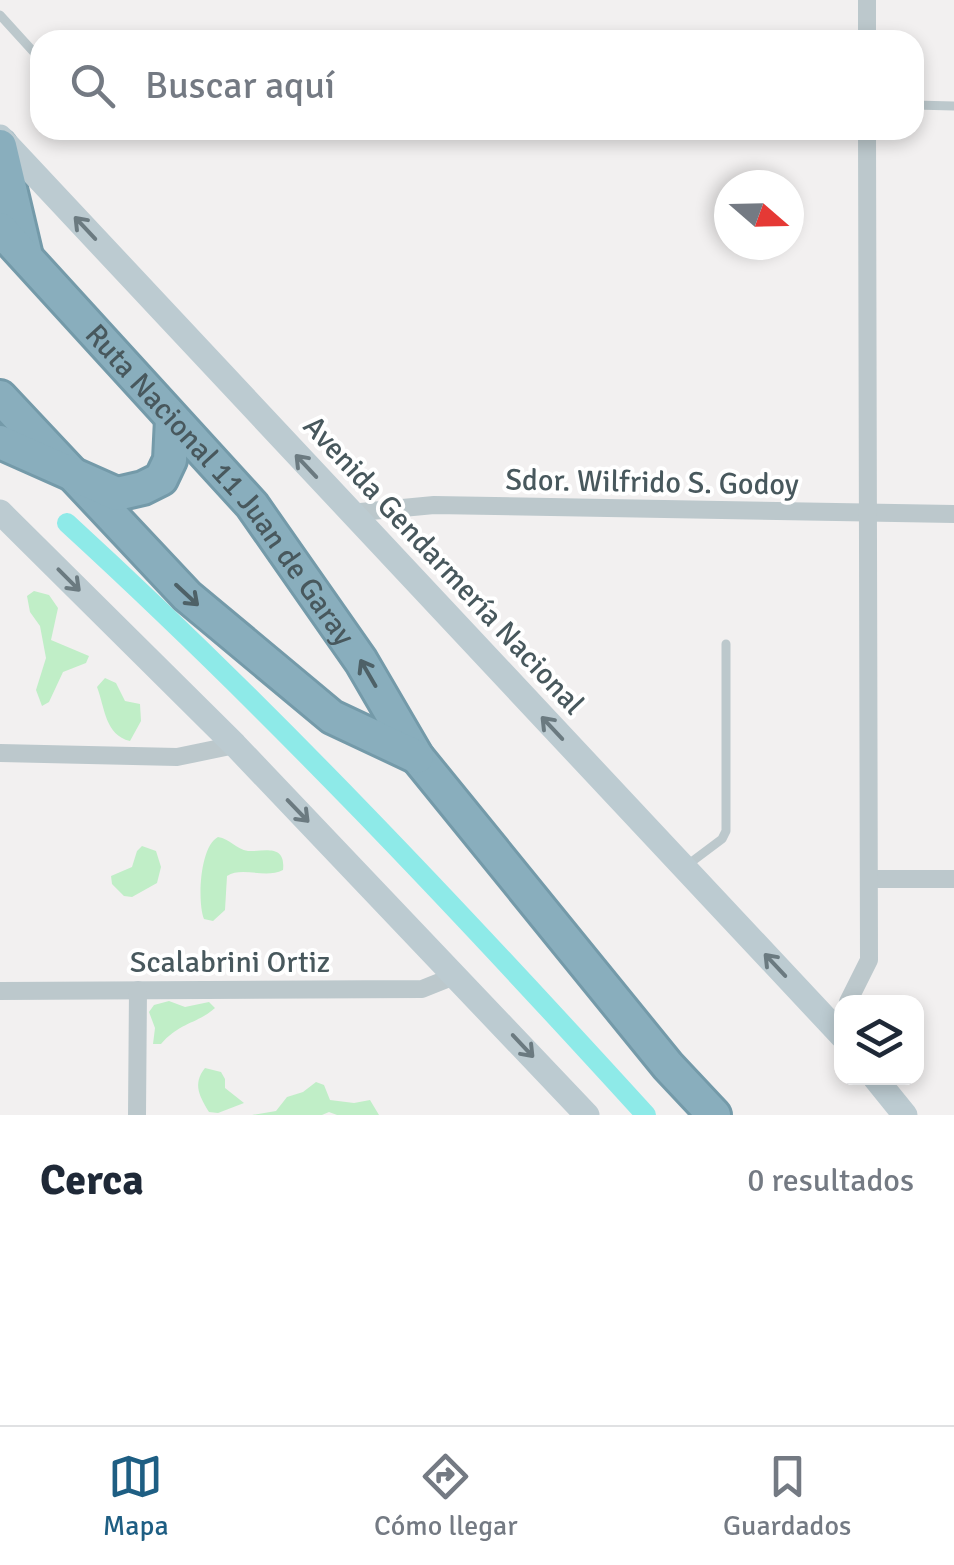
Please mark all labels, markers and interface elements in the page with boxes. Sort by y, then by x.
search box [30,30,924,140]
icon: search [65,58,120,113]
text: Buscar aquí [145,62,335,109]
north arrow [714,170,804,260]
one-way arrow [74,216,97,241]
street label: Ruta Nacional 11 Juan de Garay [77,317,362,653]
street label: Avenida Gendarmería Nacional [295,408,592,723]
one-way arrow [295,454,318,479]
street label: Sdor. Wilfrido S. Godoy [505,461,799,504]
one-way arrow [57,568,81,592]
one-way arrow [174,583,199,606]
one-way arrow [358,659,378,688]
one-way arrow [540,717,564,741]
one-way arrow [286,798,310,822]
street label: Scalabrini Ortiz [130,944,330,981]
one-way arrow [764,953,787,978]
map controls [834,995,924,1085]
button: layers [834,995,924,1085]
one-way arrow [511,1033,534,1058]
text: Cerca [40,1155,144,1206]
text: 0 resultados [747,1161,914,1200]
tab: Mapa [103,1449,169,1543]
tab: Cómo llegar [374,1449,518,1543]
tab: Guardados [723,1449,851,1543]

